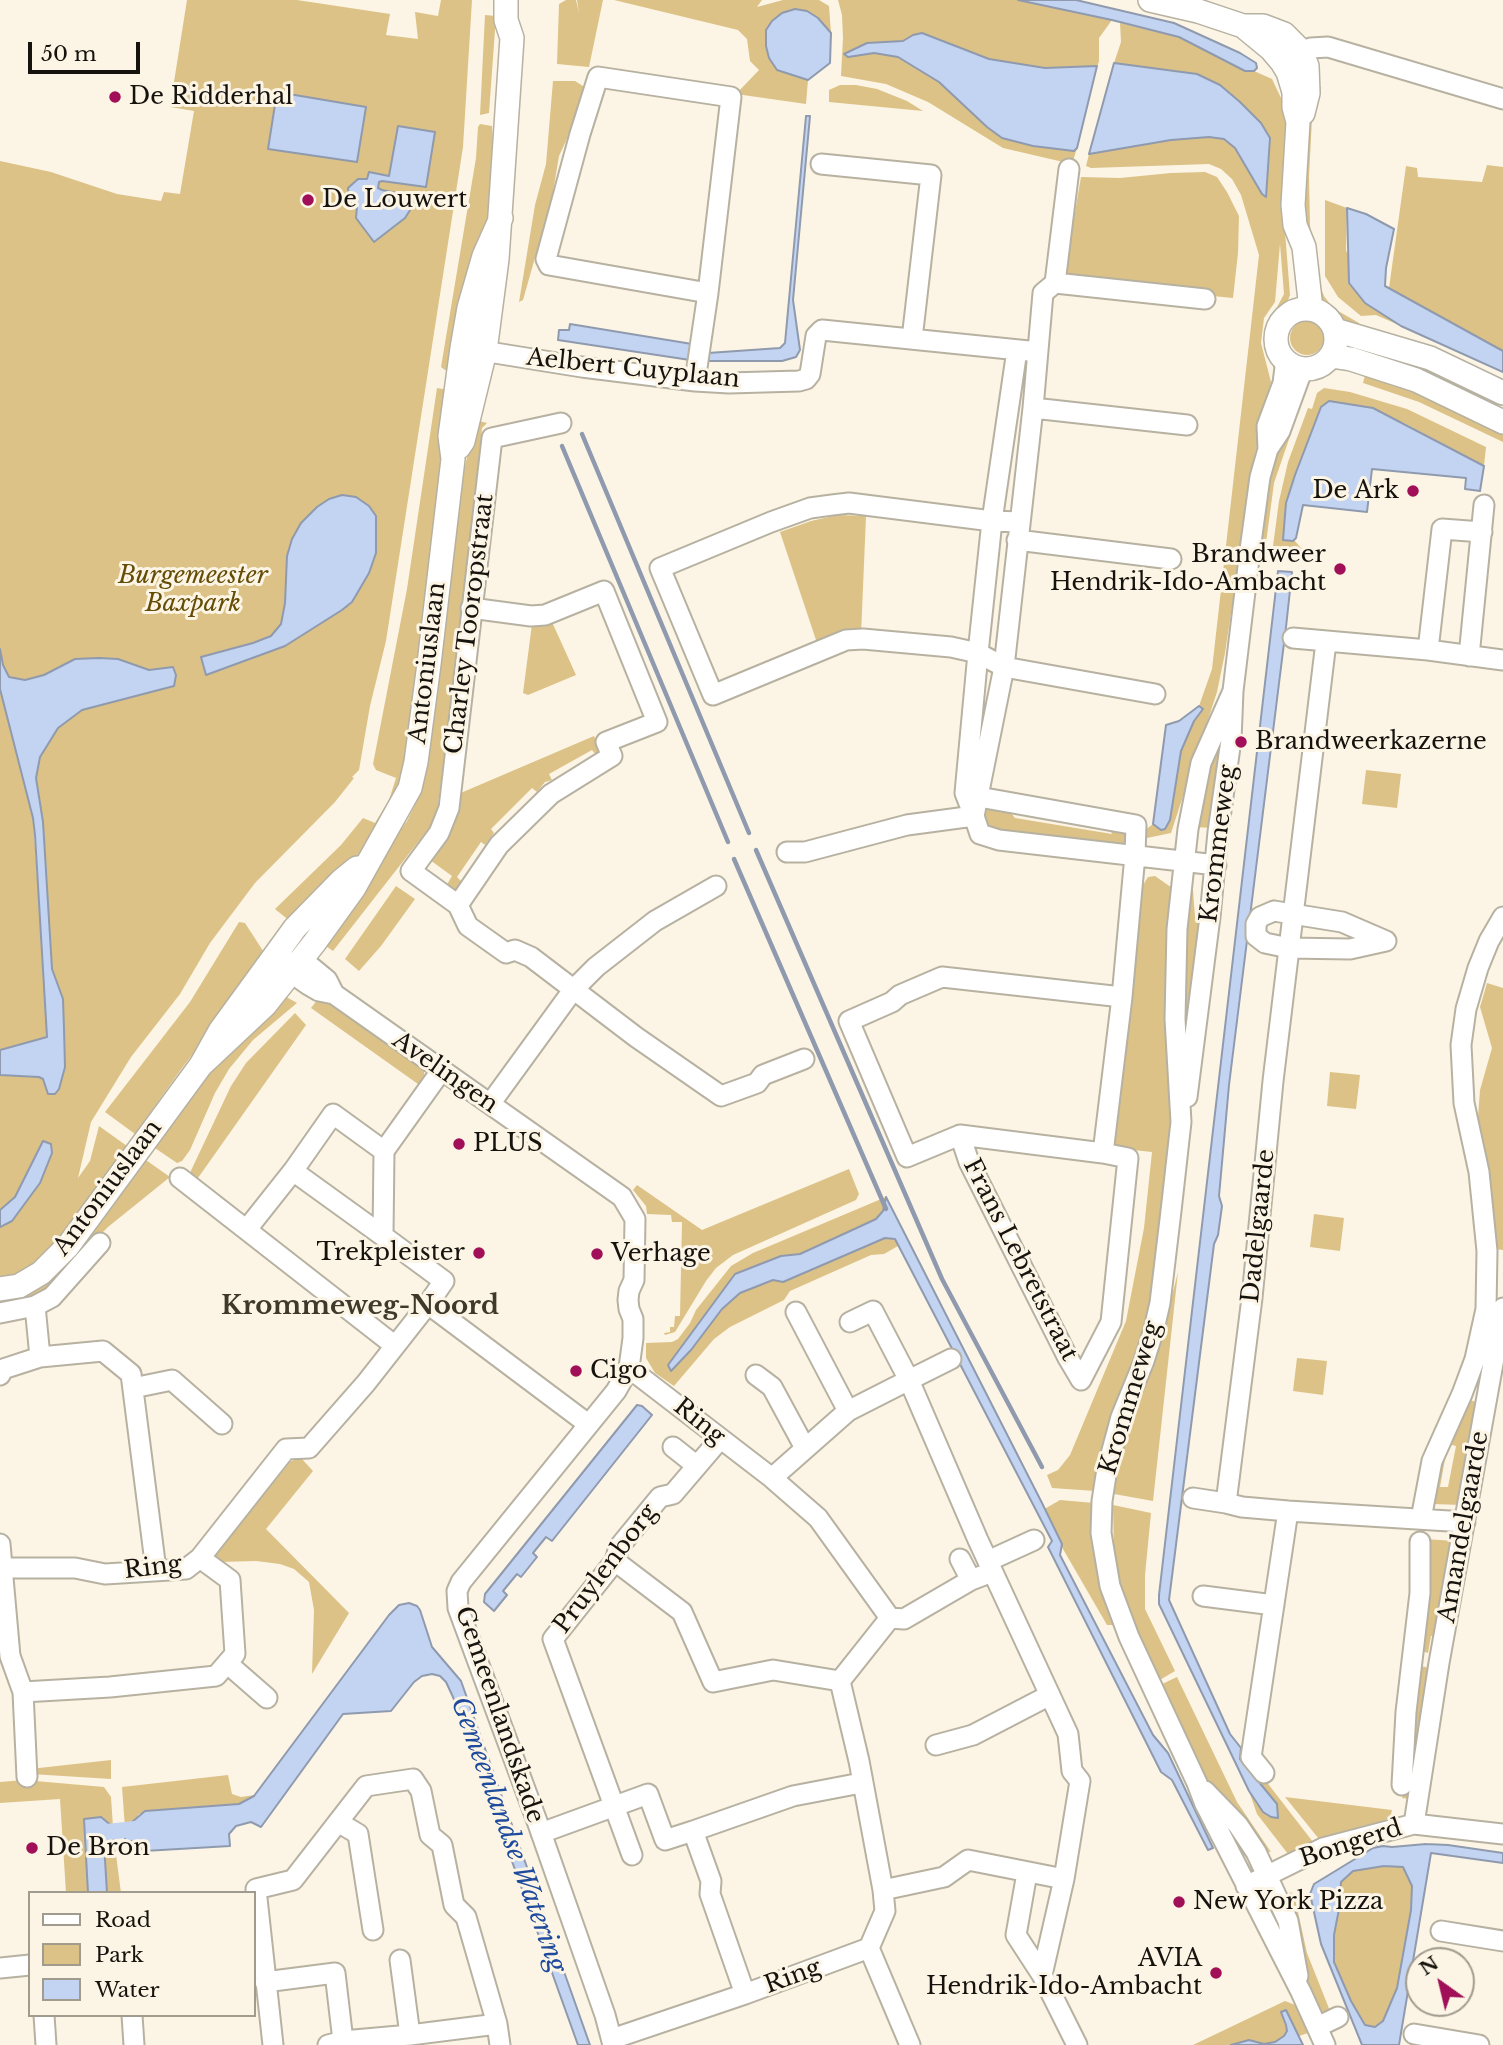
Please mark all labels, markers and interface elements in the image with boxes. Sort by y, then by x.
scale bar [32,28,144,72]
text: 50 m [41,41,96,67]
place label: De Ridderhal [129,83,293,111]
marker: De Ridderhal [107,89,123,105]
place label: De Louwert [322,186,467,214]
marker: De Louwert [300,192,316,208]
street label: Aelbert Cuyplaan [525,343,741,395]
place label: De Ark [1312,477,1399,505]
marker: De Ark [1405,483,1421,499]
street label: Charley Tooropstraat [440,492,500,756]
place label: Brandweer Hendrik-Ido-Ambacht [1050,541,1326,597]
marker: Brandweer Hendrik-Ido-Ambacht [1332,561,1348,577]
park label: Burgemeester Baxpark [118,562,268,618]
street label: Antoniuslaan [404,581,452,745]
place label: Brandweerkazerne [1255,728,1487,756]
marker: Brandweerkazerne [1233,734,1249,750]
street label: Krommeweg [1195,763,1243,925]
street label: Avelingen [387,1026,503,1120]
street label: Antoniuslaan [48,1114,168,1262]
place label: PLUS [473,1130,542,1158]
marker: PLUS [451,1136,467,1152]
street label: Dadelgaarde [1237,1148,1281,1304]
street label: Frans Lebretstraat [957,1154,1083,1366]
place label: Trekpleister [317,1239,465,1267]
place label: Verhage [611,1240,711,1268]
marker: Trekpleister [471,1245,487,1261]
marker: Verhage [589,1246,605,1262]
district label: Krommeweg-Noord [221,1291,499,1323]
street label: Krommeweg [1094,1318,1168,1478]
place label: Cigo [590,1357,647,1385]
marker: Cigo [568,1363,584,1379]
street label: Ring [667,1393,731,1451]
street label: Amandelgaarde [1433,1429,1495,1625]
street label: Pruylenborg [548,1499,664,1639]
street label: Ring [122,1550,184,1586]
street label: Gemeenlandskade [448,1603,550,1827]
water label: Gemeenlandse Watering [444,1693,572,1977]
street label: Bongerd [1296,1814,1406,1874]
place label: De Bron [46,1834,150,1862]
marker: De Bron [24,1840,40,1856]
place label: New York Pizza [1193,1888,1383,1916]
legend [28,1891,256,2017]
marker: New York Pizza [1171,1894,1187,1910]
text: Road [95,1907,151,1933]
text: Park [95,1942,144,1968]
place label: AVIA Hendrik-Ido-Ambacht [926,1945,1202,2001]
north arrow [1405,1947,1475,2017]
text: N [1415,1951,1443,1980]
street label: Ring [761,1954,825,2000]
marker: AVIA Hendrik-Ido-Ambacht [1208,1965,1224,1981]
text: Water [95,1977,159,2003]

